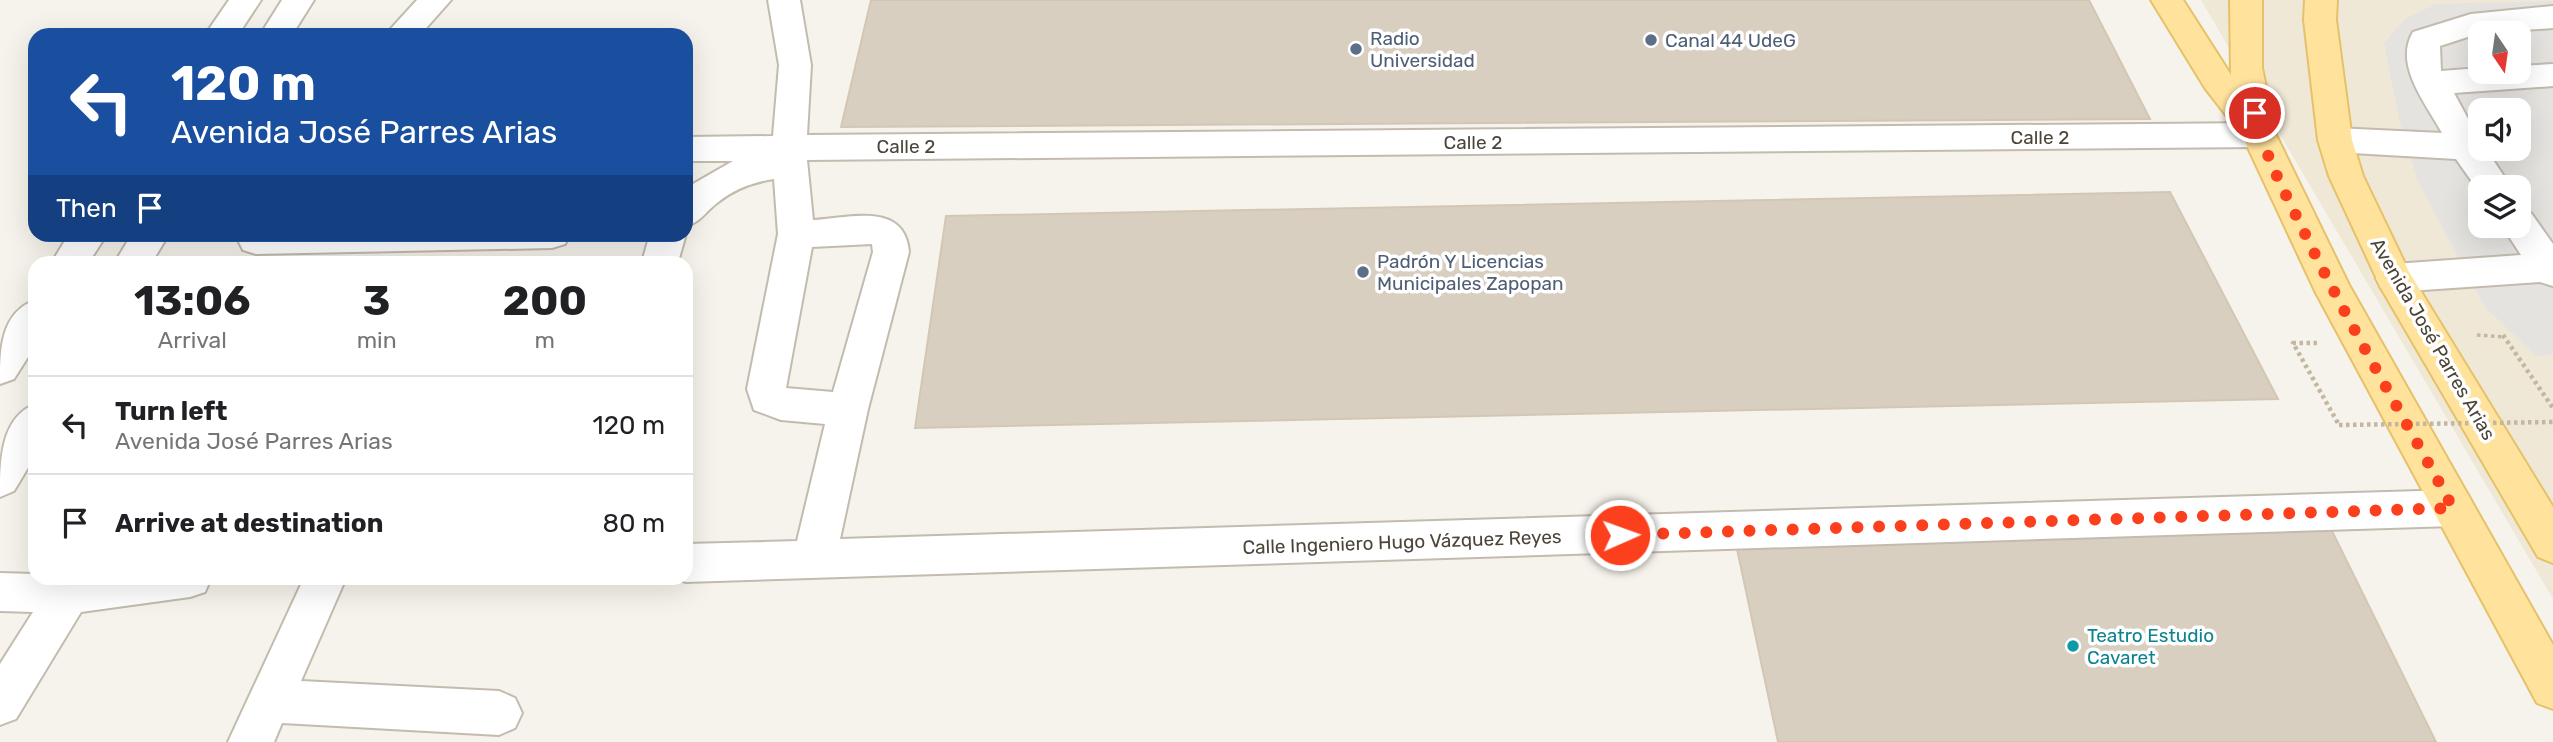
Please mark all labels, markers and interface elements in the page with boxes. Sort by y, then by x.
north arrow [2468,21,2530,84]
map controls [2468,21,2531,238]
place label: Radio Universidad [1370,27,1475,72]
place label: Canal 44 UdeG [1665,29,1796,52]
marker: Canal 44 UdeG [1643,32,1659,48]
marker: Radio Universidad [1348,41,1364,57]
text: 120 m [171,54,316,112]
icon: left [56,56,147,147]
pin [2225,83,2285,143]
icon: arrive [2236,94,2274,132]
button: sound [2468,98,2531,161]
text: Avenida José Parres Arias [171,113,557,151]
street label: Calle 2 [2011,126,2069,149]
street label: Calle 2 [1444,131,1502,154]
street label: Calle 2 [877,135,935,158]
button: layers [2468,175,2531,238]
icon: arrive [131,189,169,227]
text: Then [56,193,117,224]
street label: Avenida José Parres Arias [2366,234,2500,444]
place label: Padrón Y Licencias Municipales Zapopan [1377,250,1564,295]
marker: Padrón Y Licencias Municipales Zapopan [1355,264,1371,280]
text: 13:06 [134,276,251,326]
text: 3 [363,276,390,326]
text: 200 [503,276,587,326]
text: Arrival [158,326,227,354]
text: min [357,326,397,354]
text: m [535,326,555,354]
text: Turn left [115,396,227,427]
icon: left [56,406,94,444]
text: 120 m [593,410,665,441]
text: Avenida José Parres Arias [115,427,393,455]
position arrow [1583,498,1657,572]
icon: arrive [56,504,94,542]
text: Arrive at destination [115,508,383,539]
text: 80 m [602,508,665,539]
street label: Calle Ingeniero Hugo Vázquez Reyes [1242,525,1562,559]
place label: Teatro Estudio Cavaret [2087,624,2214,669]
marker: Teatro Estudio Cavaret [2065,638,2081,654]

